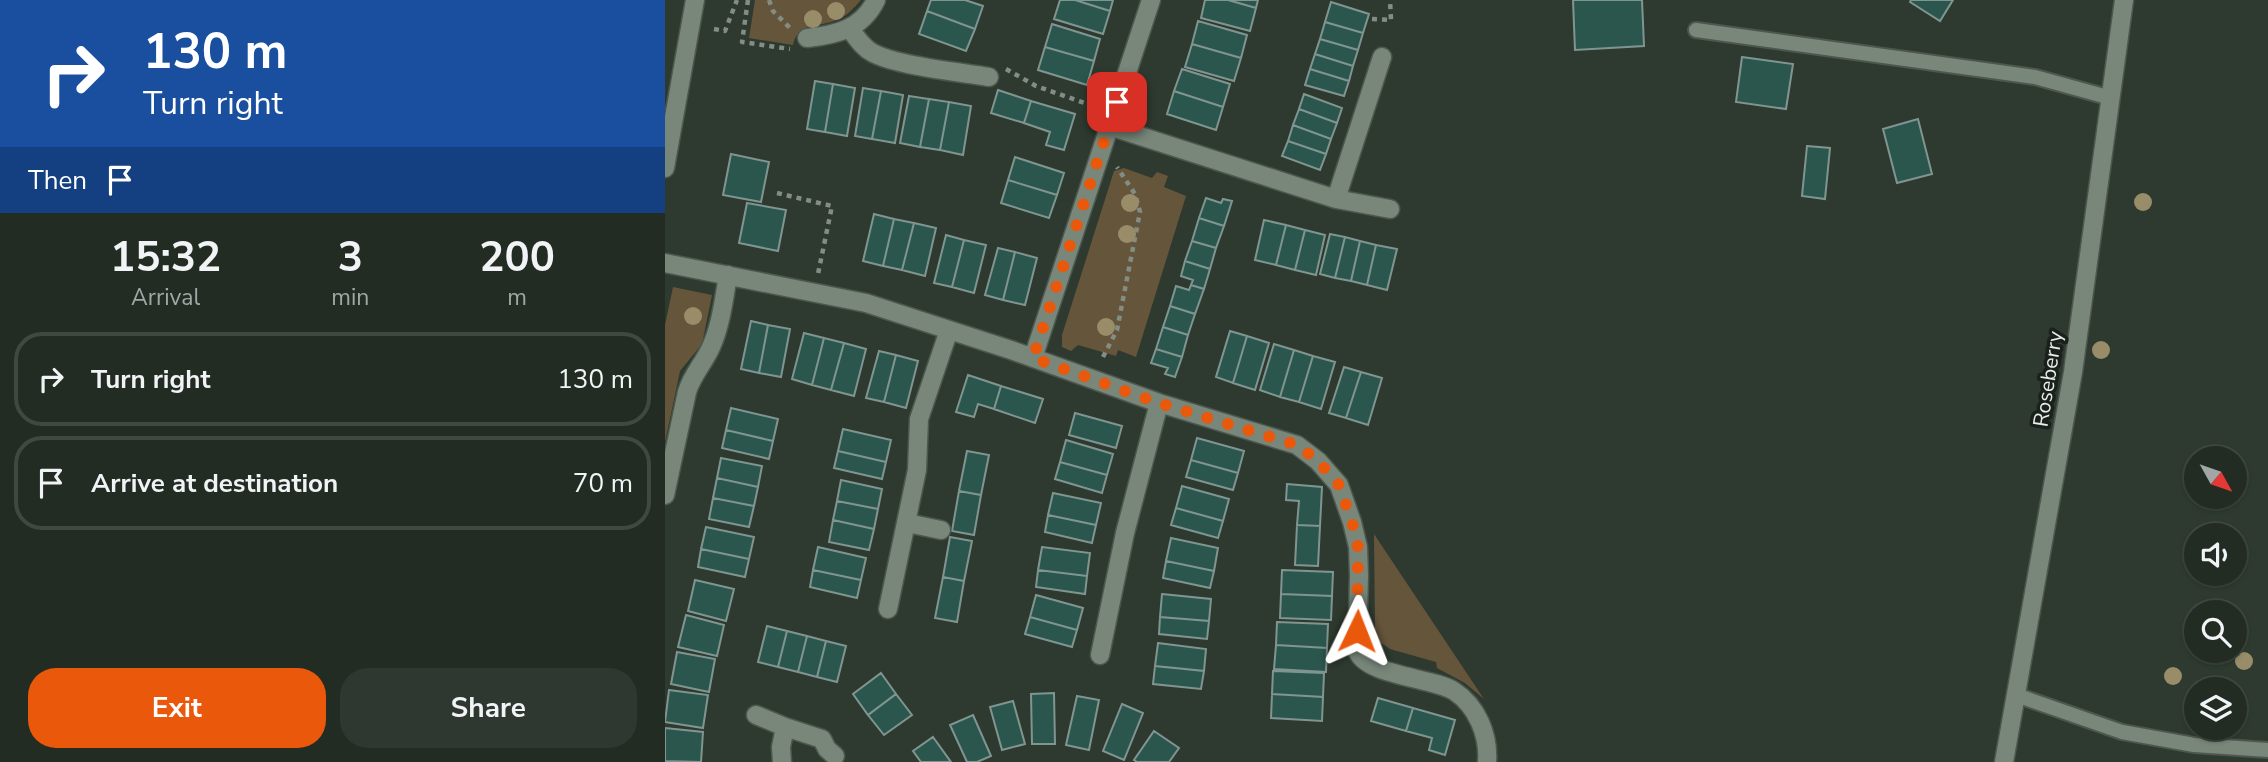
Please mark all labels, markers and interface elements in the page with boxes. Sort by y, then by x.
text: 130 m [143,18,287,85]
icon: right [28,28,119,119]
pin [1087,72,1147,132]
text: Turn right [143,82,283,125]
icon: arrive [1098,83,1136,121]
icon: arrive [101,161,139,199]
text: Then [28,163,87,198]
text: 15:32 [110,229,221,286]
text: 3 [338,229,363,286]
text: 200 [479,229,555,286]
text: Arrival [131,282,200,313]
text: min [331,282,369,313]
text: m [507,282,527,313]
street label: Roseberry [2027,329,2069,429]
icon: right [32,360,70,398]
text: Turn right [91,362,210,397]
text: 130 m [557,362,633,397]
north arrow [2184,446,2247,509]
map controls [2184,446,2247,740]
icon: arrive [32,464,70,502]
text: Arrive at destination [91,466,338,501]
text: 70 m [573,466,633,501]
button: sound [2184,523,2247,586]
position arrow [1320,594,1394,668]
button: search [2184,600,2247,663]
button: Exit [28,668,326,748]
button: Share [340,668,637,748]
button: layers [2184,677,2247,740]

